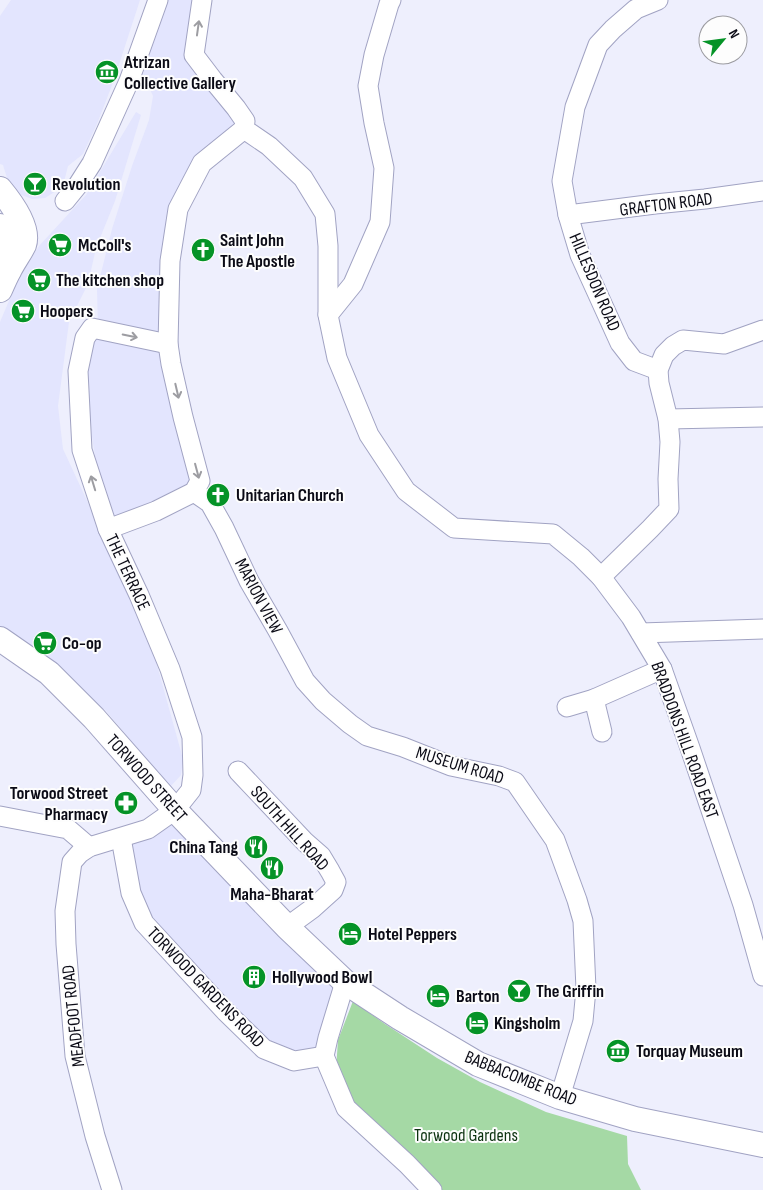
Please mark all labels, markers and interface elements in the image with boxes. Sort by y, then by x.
north arrow [698,15,748,65]
one-way arrow [193,20,203,36]
text: N [725,27,743,41]
place label: Atrizan Collective Gallery [123,52,236,94]
museum icon: Atrizan Collective Gallery [94,59,120,85]
bar icon: Revolution [22,171,48,197]
place label: Revolution [52,174,120,195]
street label: GRAFTON ROAD [618,188,714,221]
place label: Saint John The Apostle [220,230,295,272]
street label: HILLESDON ROAD [564,230,625,334]
supermarket icon: McColl's [47,232,73,258]
place label: McColl's [78,235,131,256]
church icon: Saint John The Apostle [190,237,216,263]
supermarket icon: The kitchen shop [26,267,52,293]
place label: The kitchen shop [56,270,164,291]
supermarket icon: Hoopers [10,298,36,324]
place label: Hoopers [40,301,93,322]
one-way arrow [122,332,138,341]
one-way arrow [173,383,182,399]
one-way arrow [193,462,203,478]
one-way arrow [87,475,97,491]
church icon: Unitarian Church [205,482,231,508]
place label: Unitarian Church [236,485,344,506]
street label: THE TERRACE [101,531,154,614]
street label: MARION VIEW [230,555,287,638]
supermarket icon: Co-op [32,630,58,656]
place label: Co-op [62,633,102,654]
street label: BRADDONS HILL ROAD EAST [646,659,723,821]
street label: TORWOOD STREET [102,730,191,826]
street label: MUSEUM ROAD [413,742,506,789]
street label: SOUTH HILL ROAD [246,781,333,875]
place label: Torwood Street Pharmacy [10,783,108,825]
pharmacy icon: Torwood Street Pharmacy [113,790,139,816]
restaurant icon: China Tang [243,834,269,860]
place label: China Tang [169,837,238,858]
restaurant icon: Maha-Bharat [259,855,285,881]
place label: Maha-Bharat [230,884,314,905]
hotel icon: Hotel Peppers [337,921,363,947]
street label: TORWOOD GARDENS ROAD [143,923,269,1052]
place label: Hotel Peppers [368,924,457,945]
street label: MEADFOOT ROAD [58,964,89,1068]
building icon: Hollywood Bowl [241,964,267,990]
place label: Hollywood Bowl [272,967,372,988]
bar icon: The Griffin [506,978,532,1004]
place label: The Griffin [536,981,604,1002]
hotel icon: Barton [425,983,451,1009]
place label: Barton [456,986,500,1007]
hotel icon: Kingsholm [464,1010,490,1036]
place label: Kingsholm [494,1013,561,1034]
museum icon: Torquay Museum [605,1038,631,1064]
place label: Torquay Museum [636,1041,743,1062]
street label: BABBACOMBE ROAD [462,1046,580,1111]
park label: Torwood Gardens [414,1125,518,1146]

